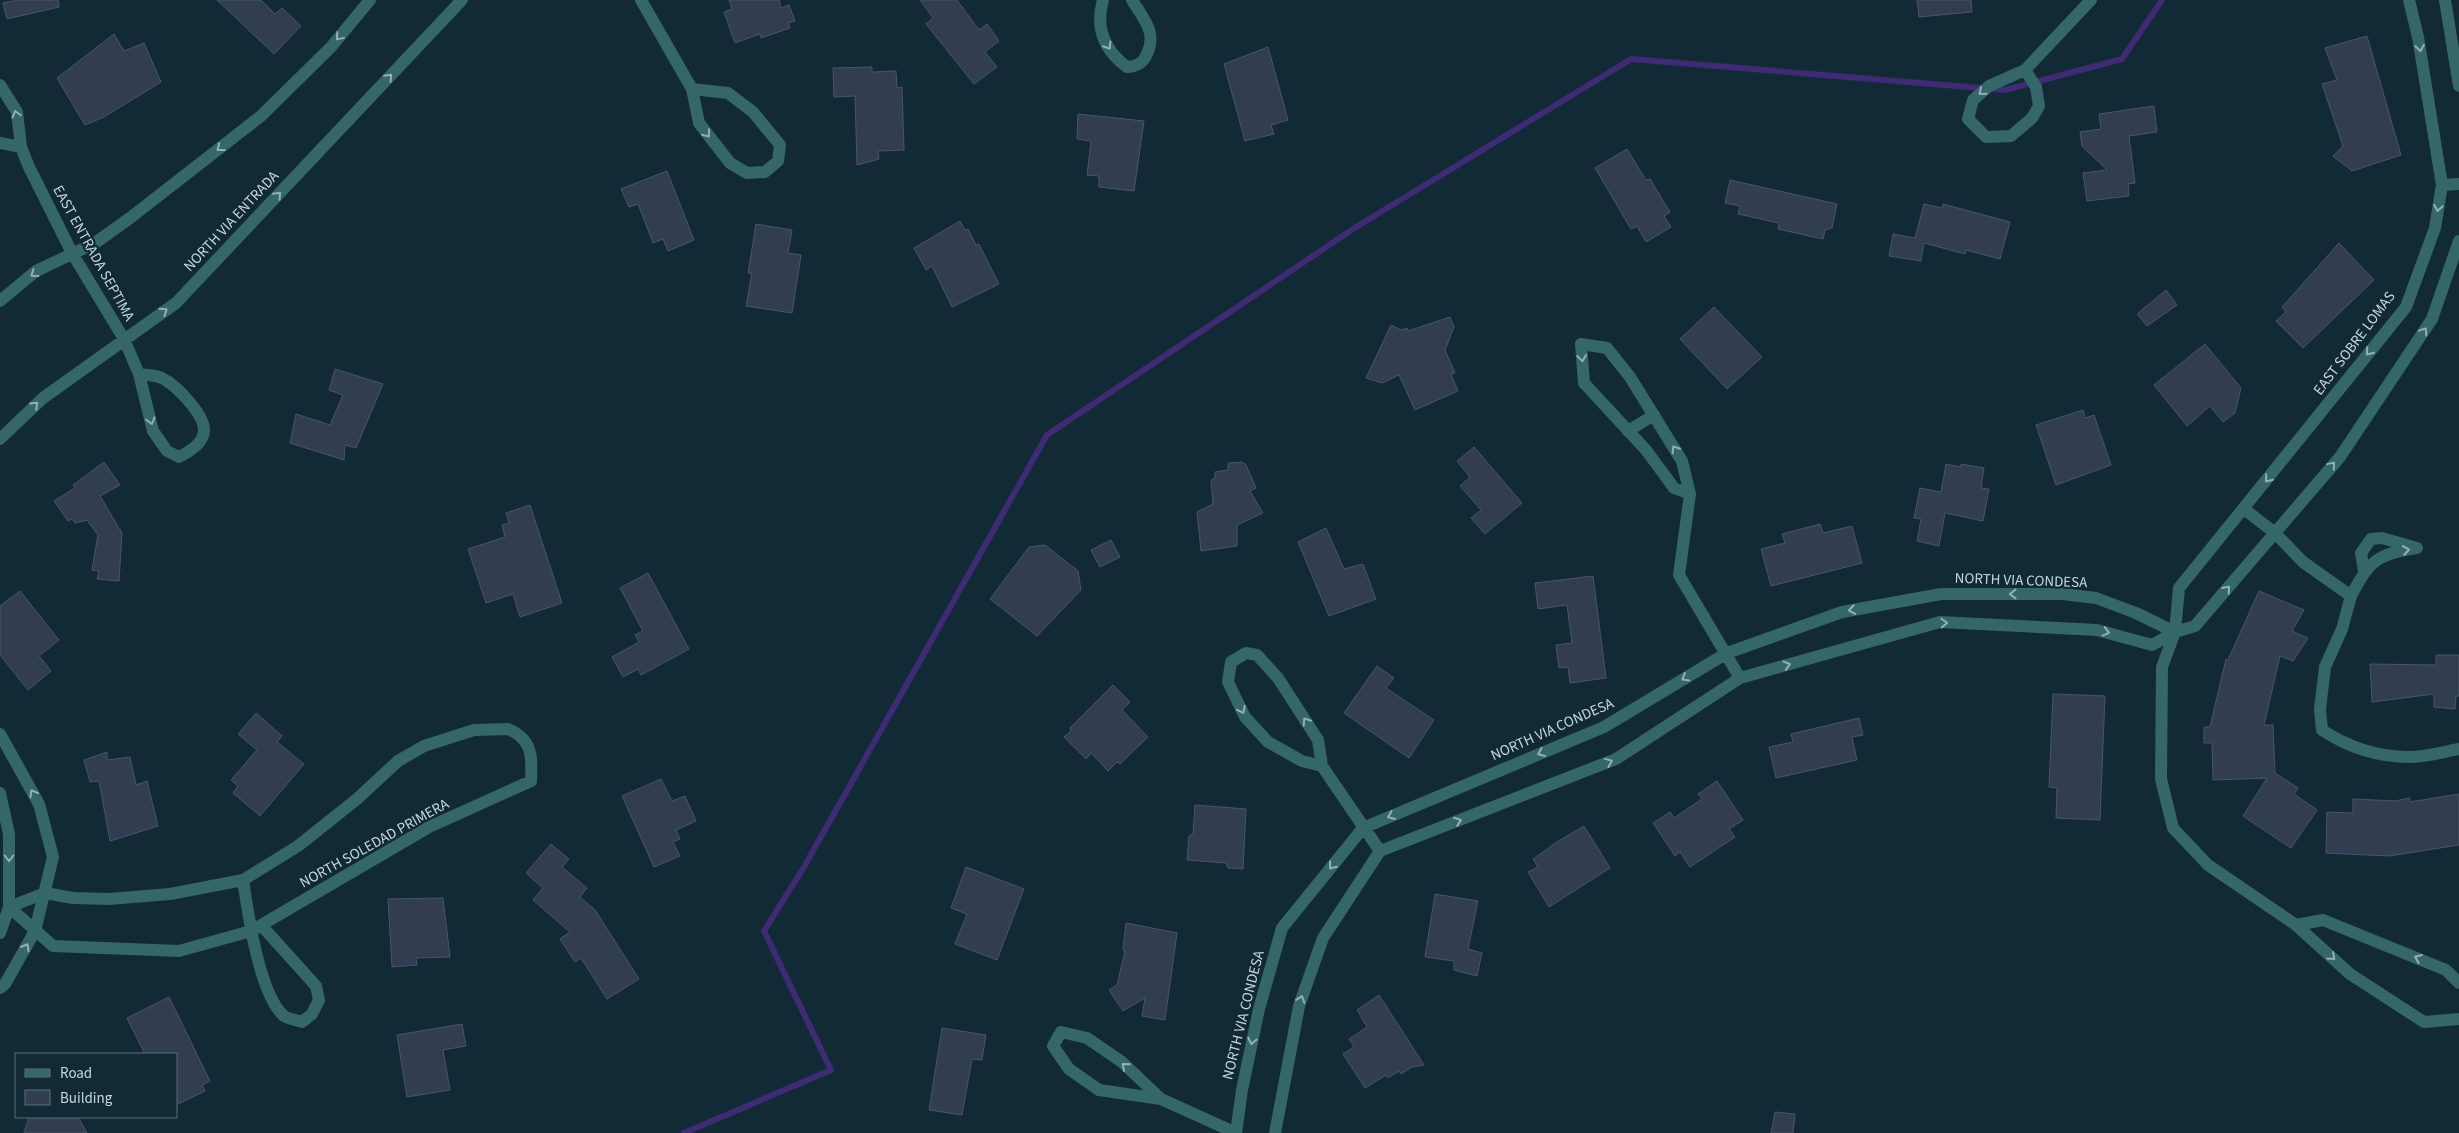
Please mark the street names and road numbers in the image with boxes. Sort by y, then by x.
street label: NORTH VIA ENTRADA [179,166,284,276]
street label: EAST ENTRADA SEPTIMA [47,182,140,326]
street label: EAST SOBRE LOMAS [2308,287,2400,400]
street label: NORTH VIA CONDESA [1954,568,2089,593]
street label: NORTH VIA CONDESA [1487,693,1618,766]
street label: NORTH SOLEDAD PRIMERA [296,793,453,893]
street label: NORTH VIA CONDESA [1217,947,1270,1082]

